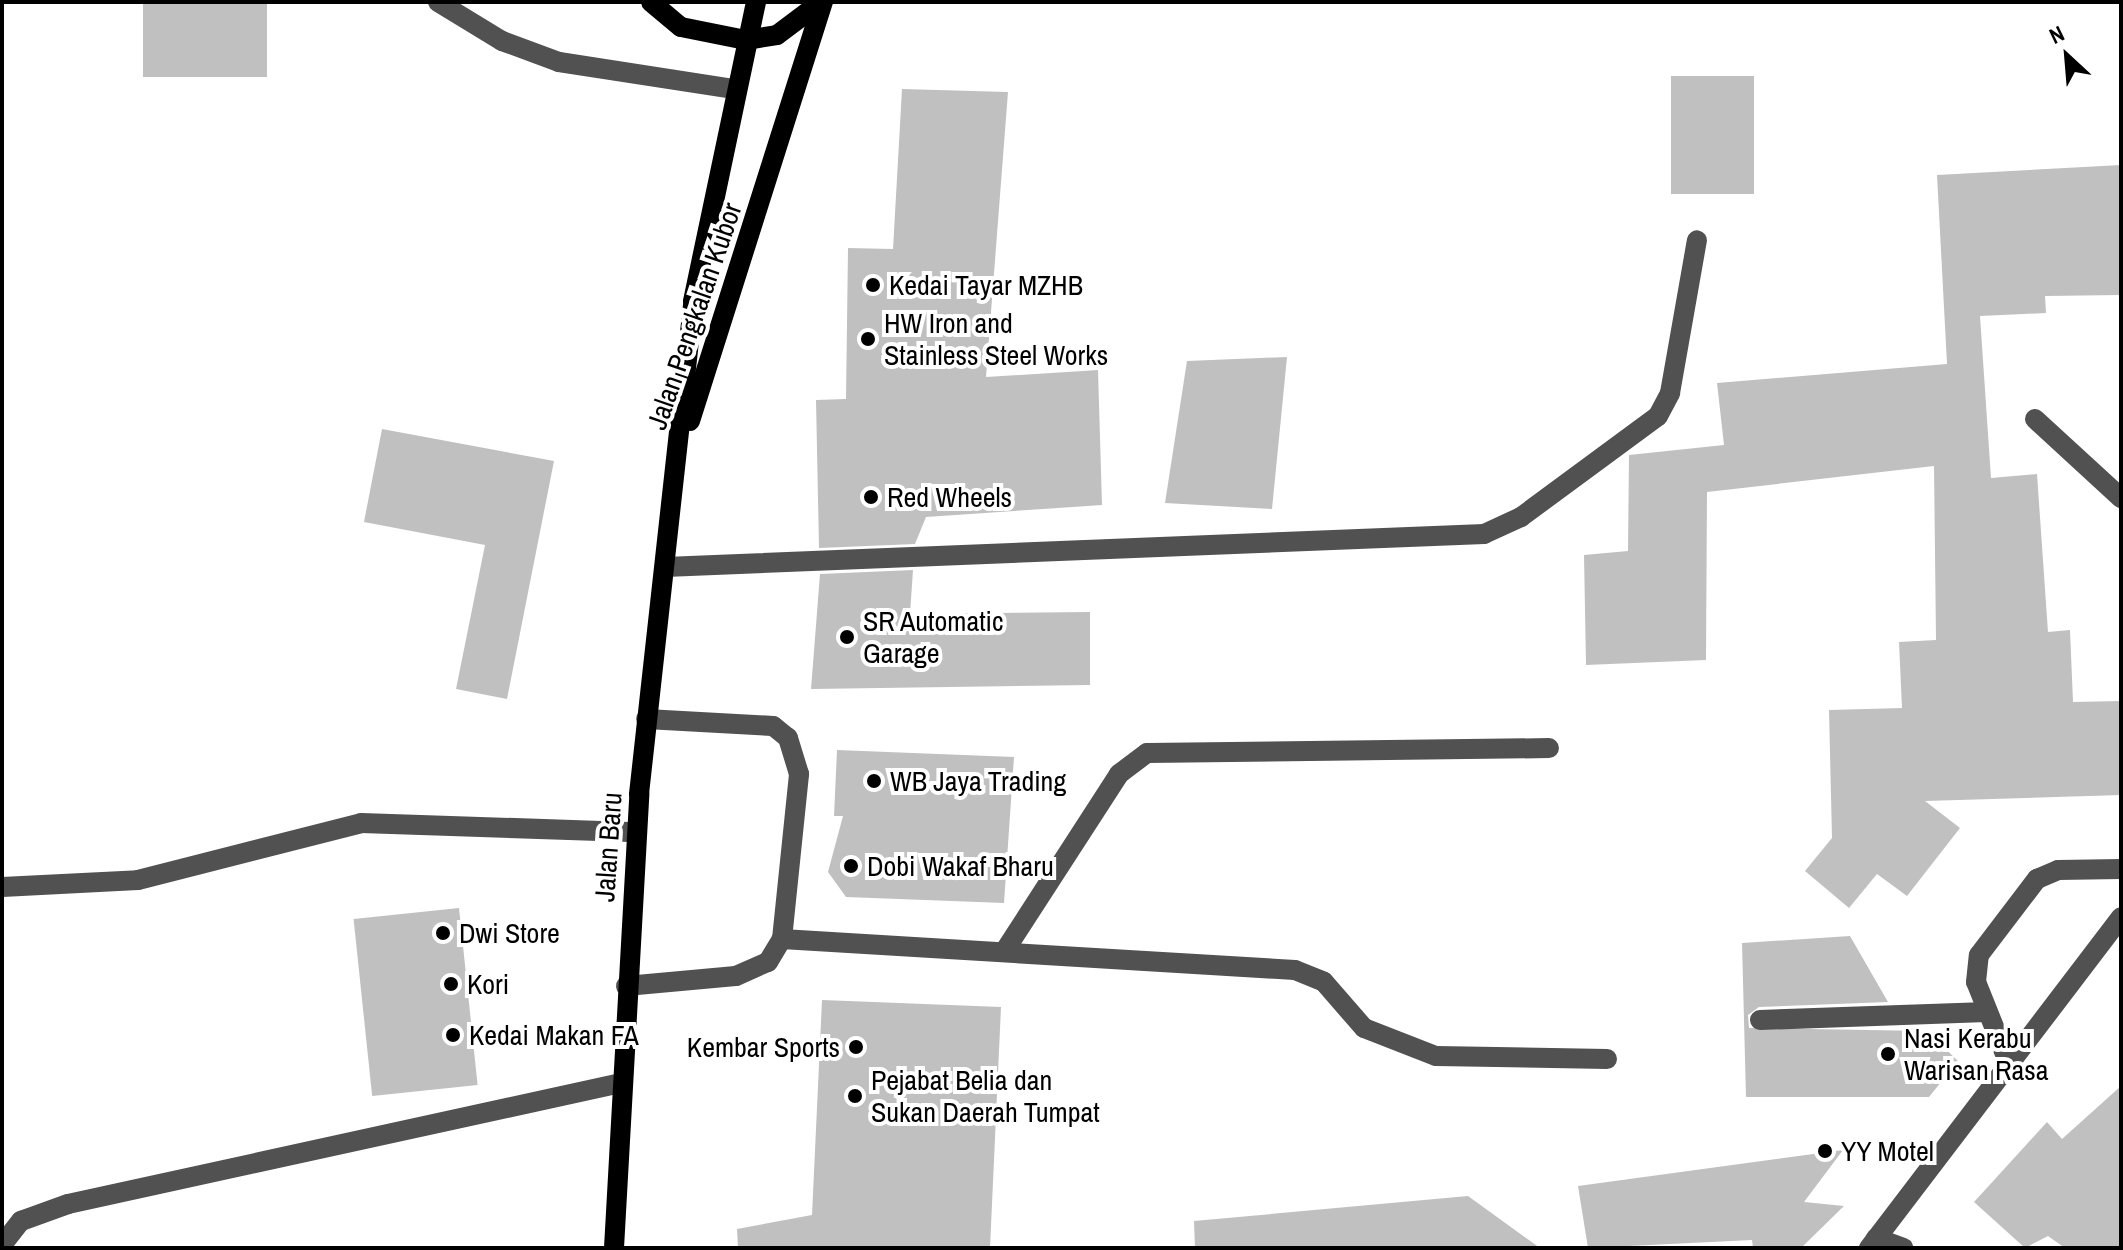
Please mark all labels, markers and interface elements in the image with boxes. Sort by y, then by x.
north arrow [2027,16,2107,96]
text: N [2044,18,2069,51]
street label: Jalan Pengkalan Kubor [639,198,749,434]
place label: Kedai Tayar MZHB [889,268,1083,302]
marker: Kedai Tayar MZHB [864,276,882,294]
place label: HW Iron and Stainless Steel Works [884,306,1108,372]
marker: HW Iron and Stainless Steel Works [859,330,877,348]
place label: Red Wheels [887,480,1012,514]
marker: Red Wheels [862,488,880,506]
place label: SR Automatic Garage [863,604,1005,670]
marker: SR Automatic Garage [838,628,856,646]
place label: WB Jaya Trading [890,764,1067,798]
marker: WB Jaya Trading [865,772,883,790]
street label: Jalan Baru [587,791,629,903]
place label: Dobi Wakaf Bharu [867,849,1054,883]
marker: Dobi Wakaf Bharu [842,857,860,875]
place label: Dwi Store [459,916,560,950]
marker: Dwi Store [434,924,452,942]
place label: Kori [467,967,509,1001]
marker: Kori [442,975,460,993]
place label: Kedai Makan FA [469,1018,639,1052]
place label: Nasi Kerabu Warisan Rasa [1904,1021,2049,1087]
marker: Kedai Makan FA [444,1026,462,1044]
place label: Kembar Sports [687,1030,840,1064]
marker: Kembar Sports [847,1038,865,1056]
marker: Nasi Kerabu Warisan Rasa [1879,1045,1897,1063]
place label: Pejabat Belia dan Sukan Daerah Tumpat [871,1063,1100,1129]
marker: Pejabat Belia dan Sukan Daerah Tumpat [846,1087,864,1105]
place label: YY Motel [1841,1134,1934,1168]
marker: YY Motel [1816,1142,1834,1160]

